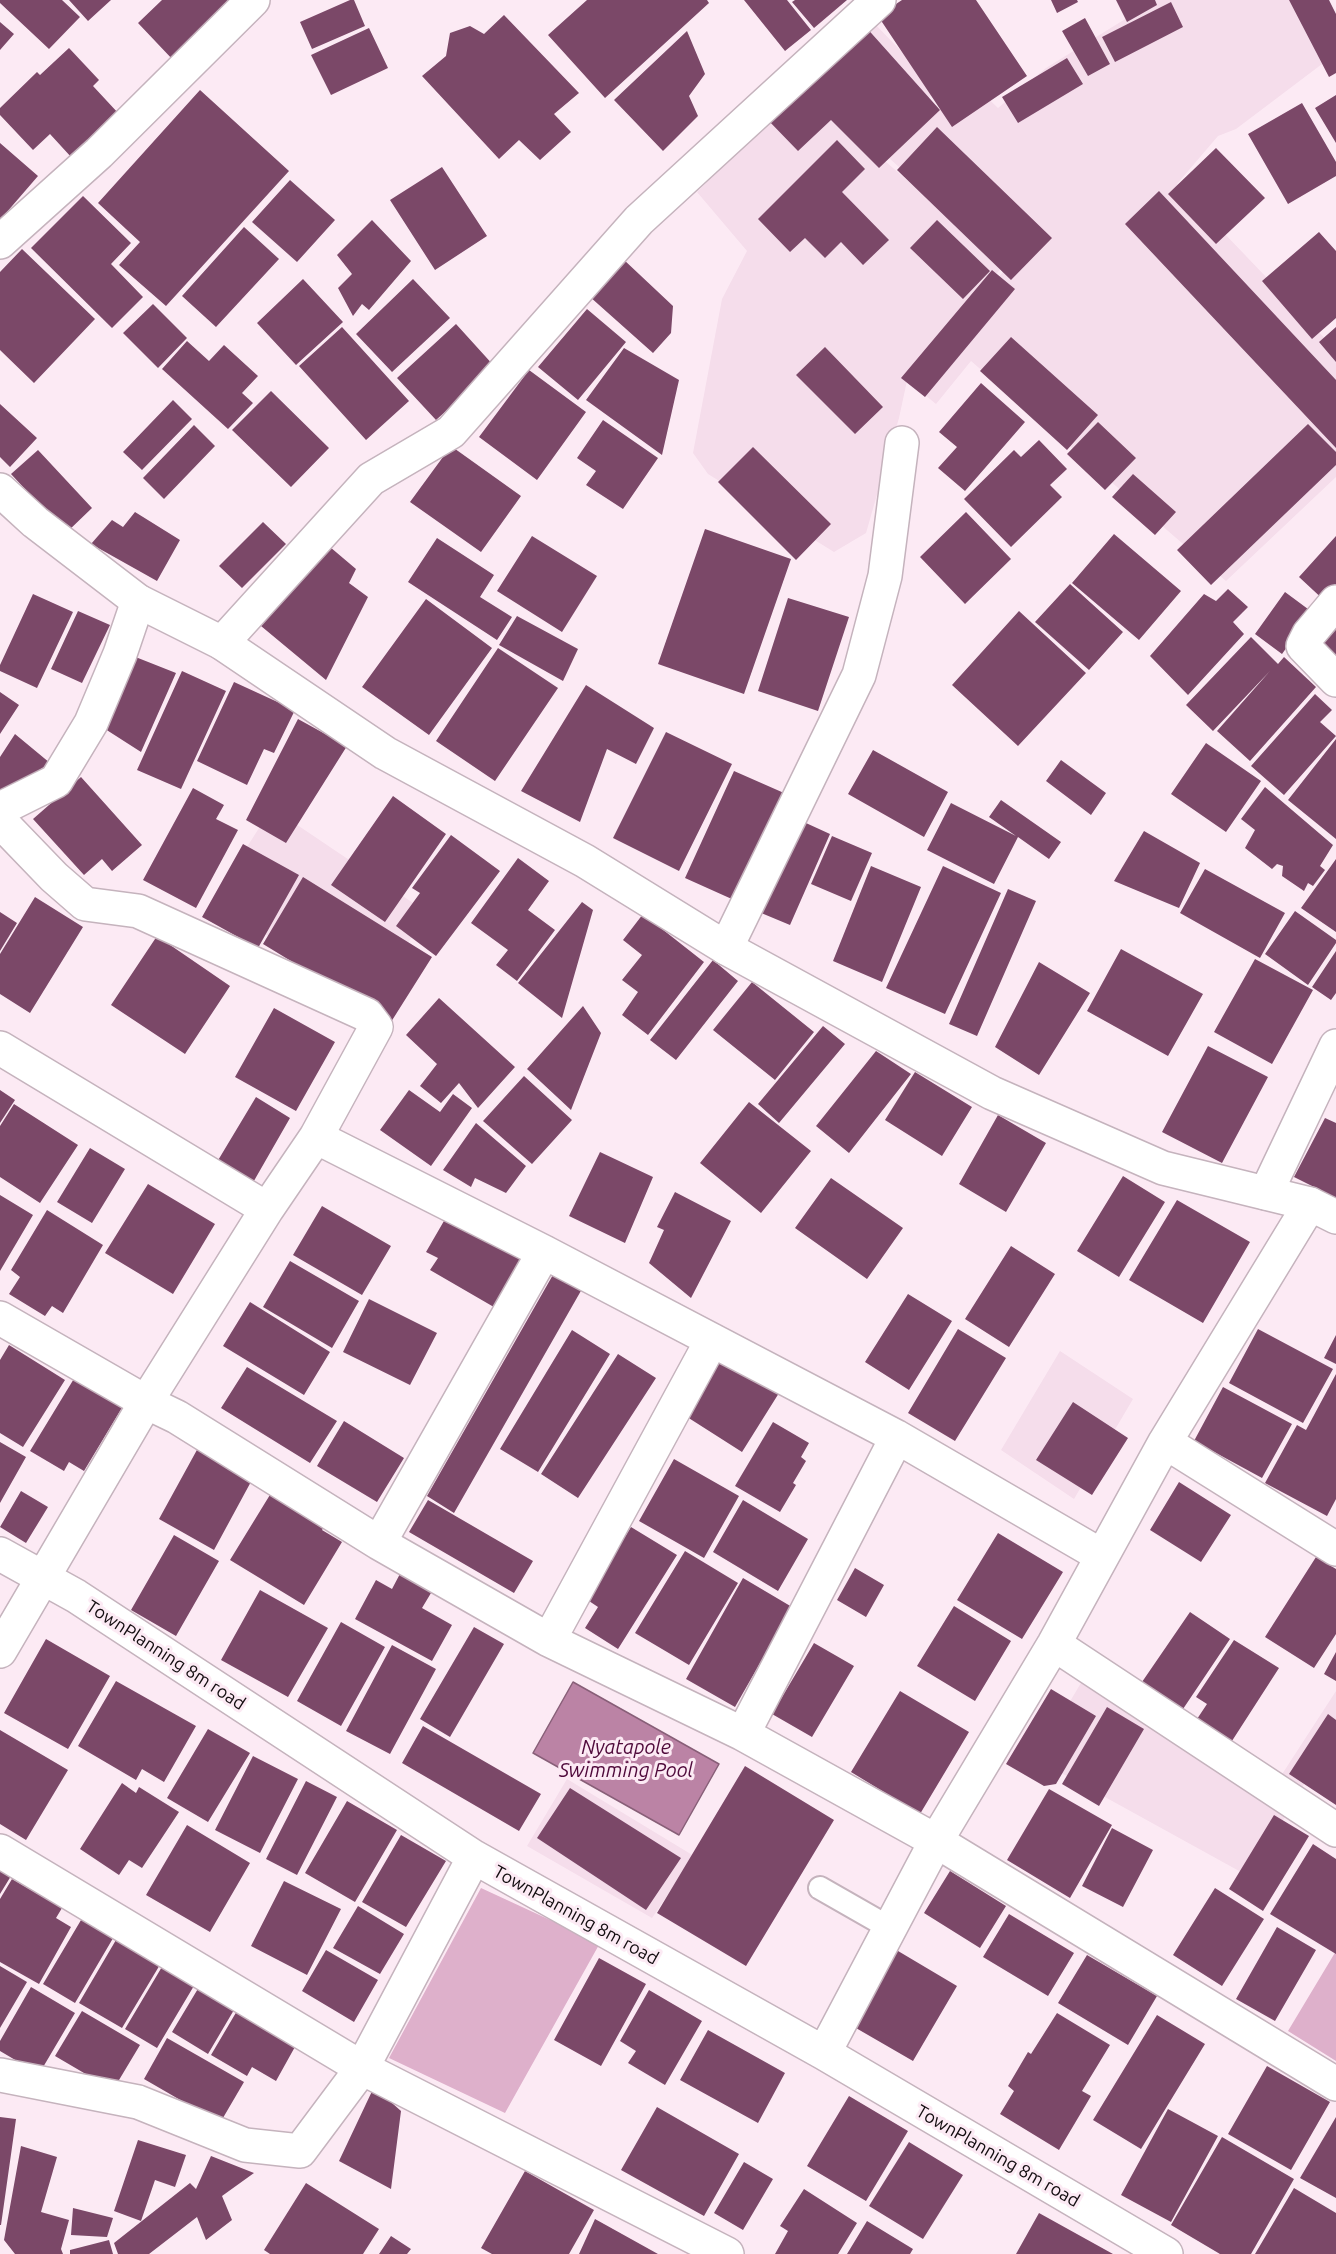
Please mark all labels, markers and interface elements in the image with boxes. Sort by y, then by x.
street label: TownPlanning 8m road [82,1595,250,1715]
water label: Nyatapole Swimming Pool [559,1735,693,1782]
street label: TownPlanning 8m road [490,1861,662,1969]
street label: TownPlanning 8m road [912,2100,1084,2212]

